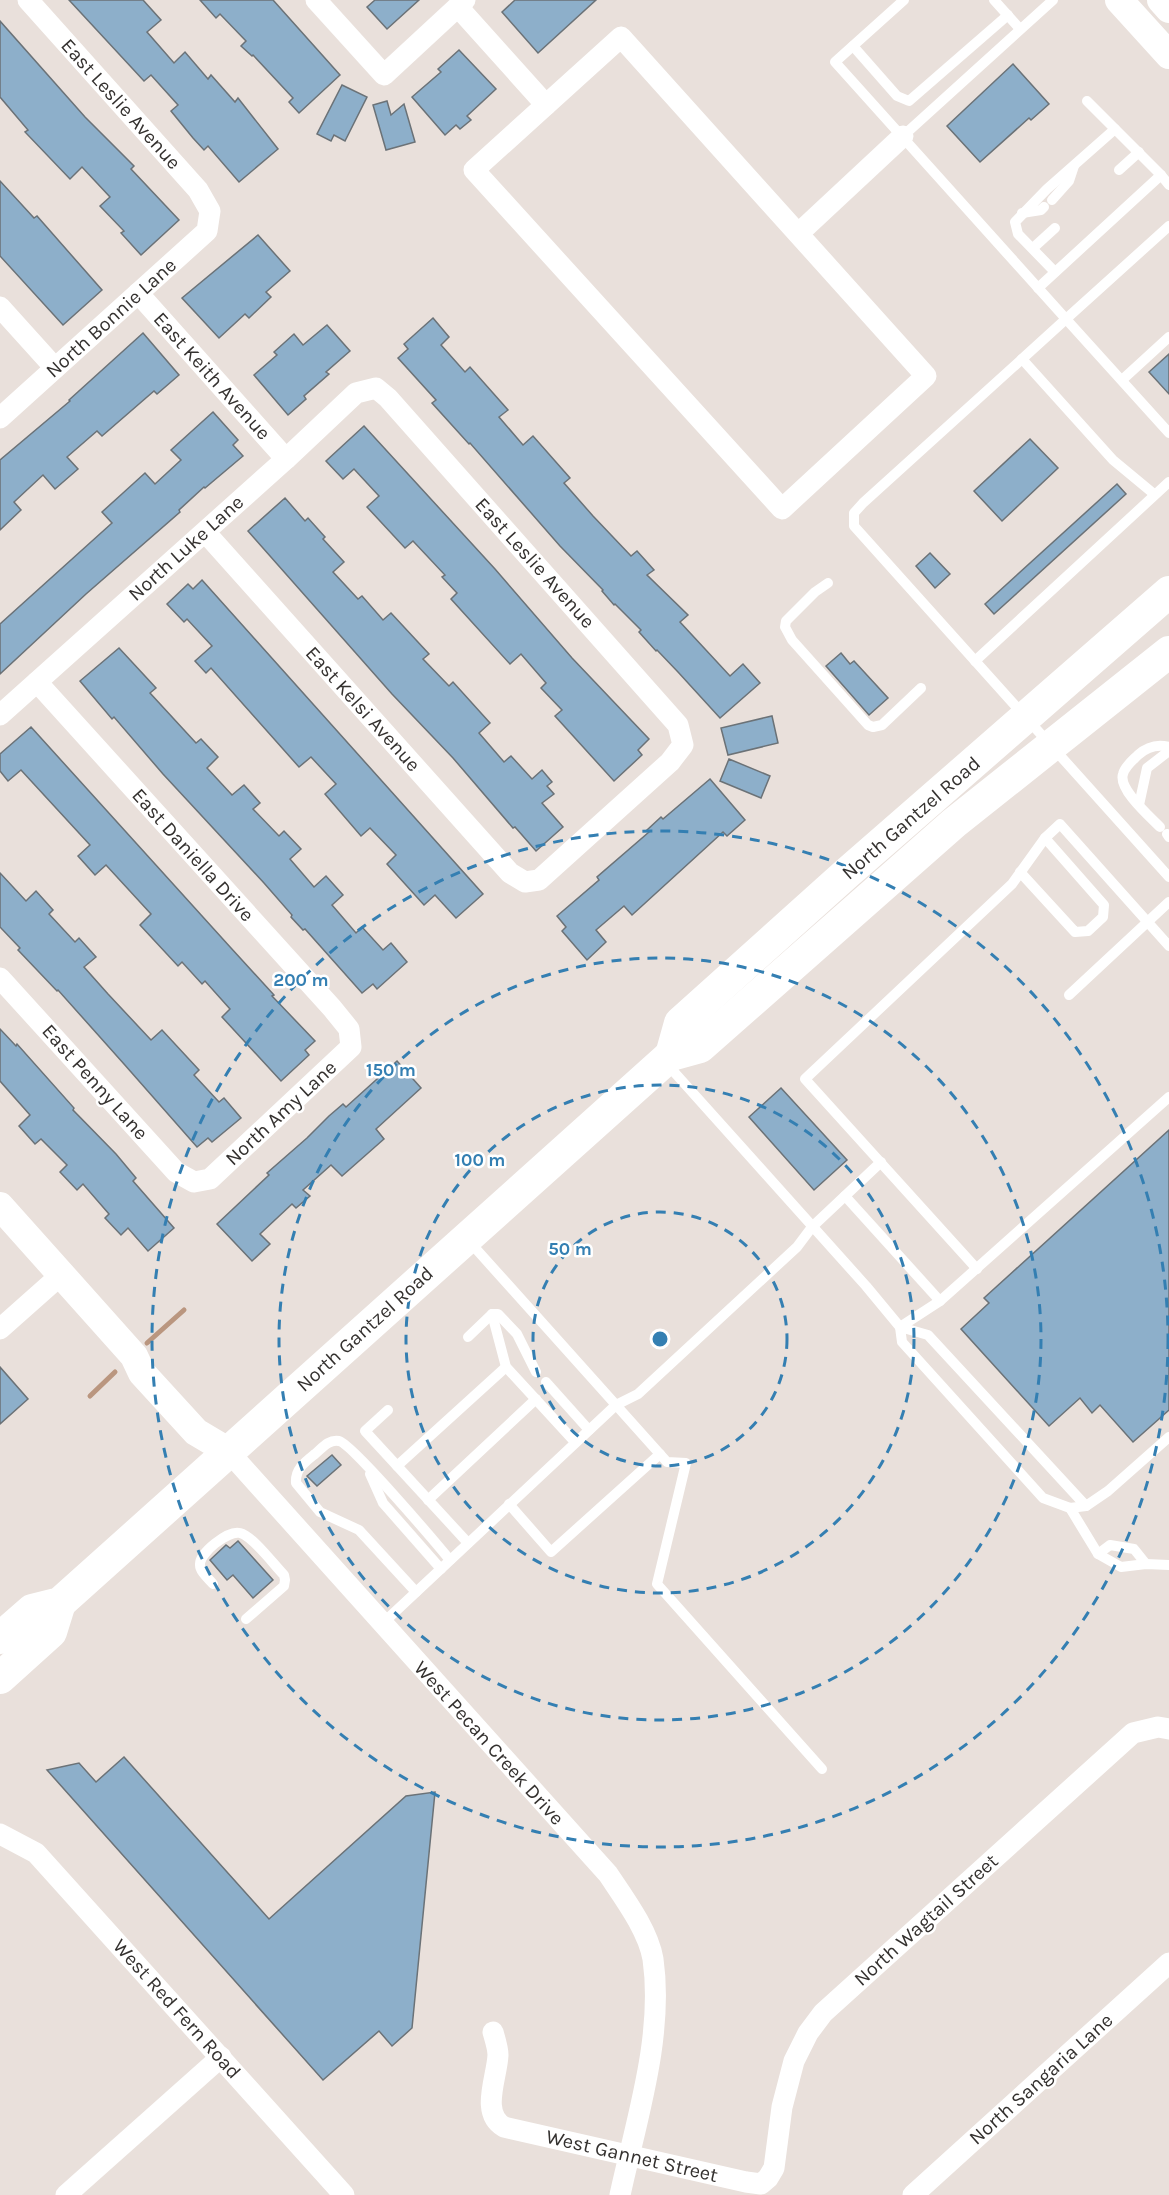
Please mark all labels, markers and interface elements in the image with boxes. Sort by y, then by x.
street label: East Leslie Avenue [56,34,186,174]
street label: North Bonnie Lane [41,253,181,383]
street label: East Keith Avenue [149,308,275,444]
street label: North Luke Lane [124,490,248,606]
street label: East Leslie Avenue [470,493,600,633]
street label: East Kelsi Avenue [301,642,425,776]
street label: North Gantzel Road [837,752,985,884]
street label: East Daniella Drive [127,784,259,926]
text: 200 m [273,969,329,991]
street label: East Penny Lane [37,1020,153,1144]
street label: North Amy Lane [221,1056,341,1170]
text: 150 m [366,1059,416,1081]
text: 100 m [455,1149,505,1171]
text: 50 m [548,1238,592,1260]
street label: North Gantzel Road [292,1262,438,1396]
centre of rings [650,1329,670,1349]
street label: West Pecan Creek Drive [409,1656,569,1830]
street label: North Wagtail Street [849,1849,1003,1991]
street label: West Red Fern Road [108,1935,246,2083]
street label: North Sangaria Lane [964,2008,1118,2150]
street label: West Gannet Street [544,2125,721,2187]

